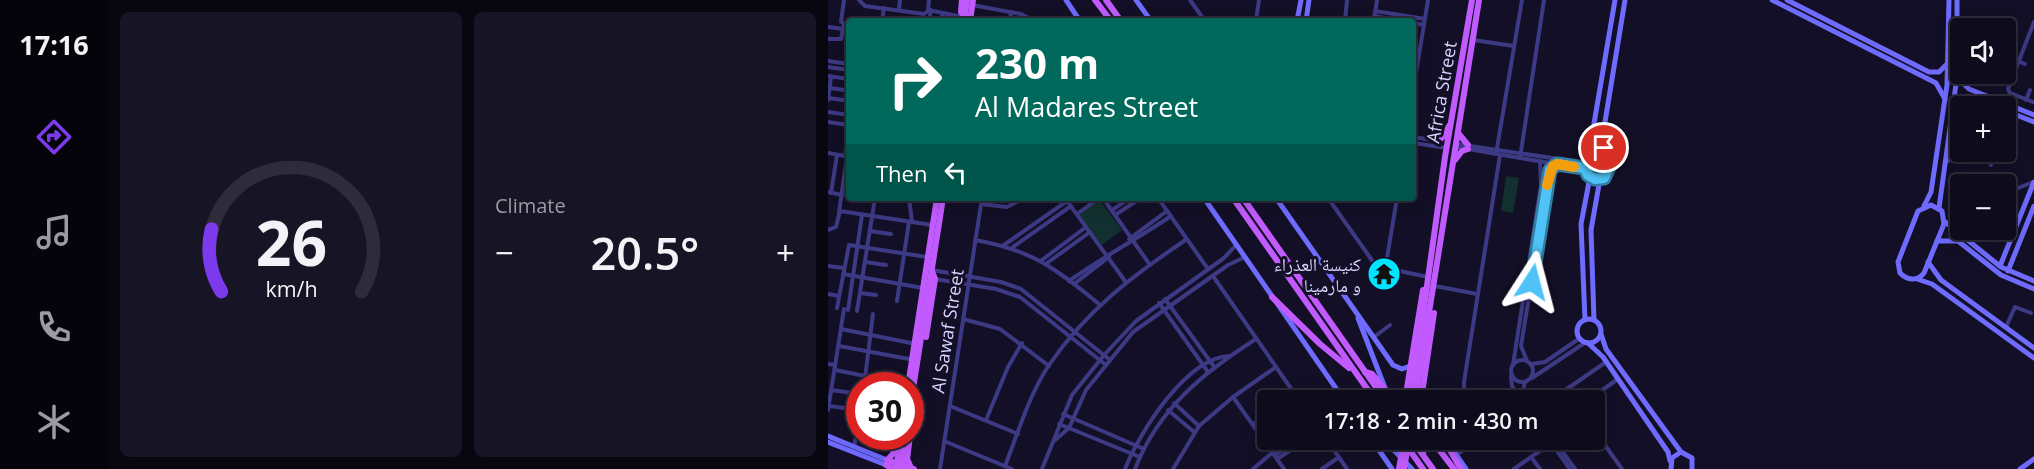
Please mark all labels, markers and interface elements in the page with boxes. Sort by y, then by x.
map controls [1950,18,2016,240]
button: sound [1950,18,2016,84]
text: 17:16 [19,26,89,63]
text: 230 m [975,34,1099,91]
street label: Africa Street [1420,39,1462,145]
icon: right [876,42,954,120]
text: Al Madares Street [975,88,1198,125]
button: + [1950,96,2016,162]
icon: directions [33,116,75,158]
pin [1578,122,1629,173]
icon: arrive [1587,131,1620,164]
icon: left [939,156,972,189]
text: Then [876,158,927,188]
button: − [1950,174,2016,240]
text: Climate [495,192,566,219]
text: 26 [255,199,327,284]
icon: music [33,211,75,253]
text: 20.5° [591,222,699,283]
text: − [495,230,514,275]
text: + [776,230,795,275]
position arrow [1500,250,1564,314]
place label: كنيسة العذراء و مارمينا [1274,252,1362,297]
temple icon: كنيسة العذراء و مارمينا [1366,256,1402,292]
street label: Al Sawaf Street [925,267,969,395]
text: km/h [265,274,317,303]
icon: phone [33,306,75,348]
speed limit sign: 30 [846,372,924,450]
icon: climate [33,401,75,443]
text: 17:18 · 2 min · 430 m [1323,405,1539,435]

